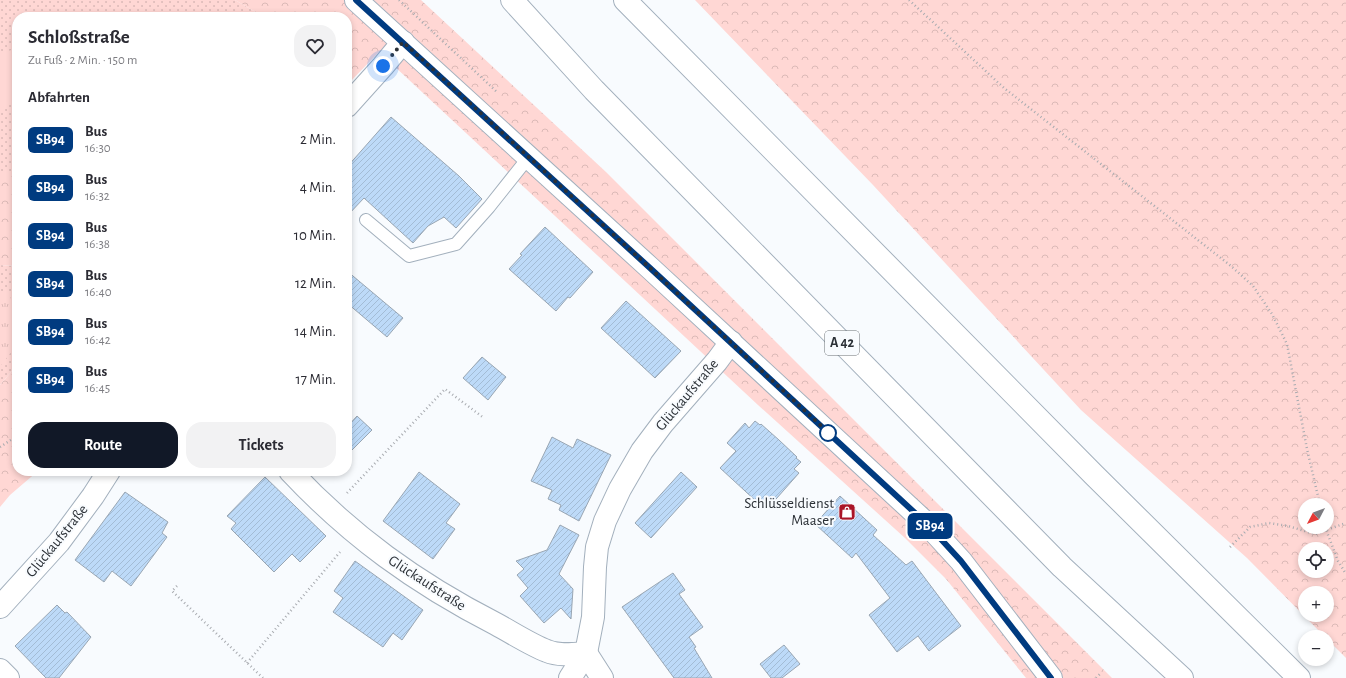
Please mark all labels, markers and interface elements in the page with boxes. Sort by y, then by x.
button: heart [294,25,336,67]
text: Schloßstraße [28,28,130,47]
text: Zu Fuß · 2 Min. · 150 m [28,54,137,67]
your location [373,56,393,76]
text: Abfahrten [28,90,90,105]
text: Bus [85,124,107,139]
text: 2 Min. [300,132,336,147]
text: SB94 [36,133,65,147]
text: 16:30 [85,142,111,155]
text: Bus [85,172,107,187]
text: 4 Min. [300,180,336,195]
text: SB94 [36,181,65,195]
text: 16:32 [85,190,110,203]
text: Bus [85,220,107,235]
text: 10 Min. [294,228,336,243]
text: SB94 [36,229,65,243]
text: 16:38 [85,238,110,251]
text: Bus [85,268,107,283]
text: 12 Min. [295,276,336,291]
text: SB94 [36,277,65,291]
text: 16:40 [85,286,112,299]
text: Bus [85,316,107,331]
text: 14 Min. [295,324,336,339]
text: SB94 [36,325,65,339]
road number: A 42 [825,331,859,355]
text: 16:42 [85,334,111,347]
street label: Glückaufstraße [653,356,721,434]
text: Bus [85,364,107,379]
text: 17 Min. [295,372,336,387]
text: SB94 [36,373,65,387]
text: 16:45 [85,382,110,395]
button: Route [28,422,178,468]
button: Tickets [186,422,336,468]
unlabelled marker [819,424,837,442]
place label: Schlüsseldienst Maaser [744,496,834,528]
north arrow [1298,498,1334,534]
map controls [1298,498,1334,666]
street label: Glückaufstraße [23,502,91,580]
shop icon: Schlüsseldienst Maaser [837,502,857,522]
line badge: SB94 [902,513,958,539]
text: SB94 [916,519,944,533]
button: locate [1298,542,1334,578]
street label: Glückaufstraße [386,553,468,613]
button: + [1298,586,1334,622]
button: − [1298,630,1334,666]

